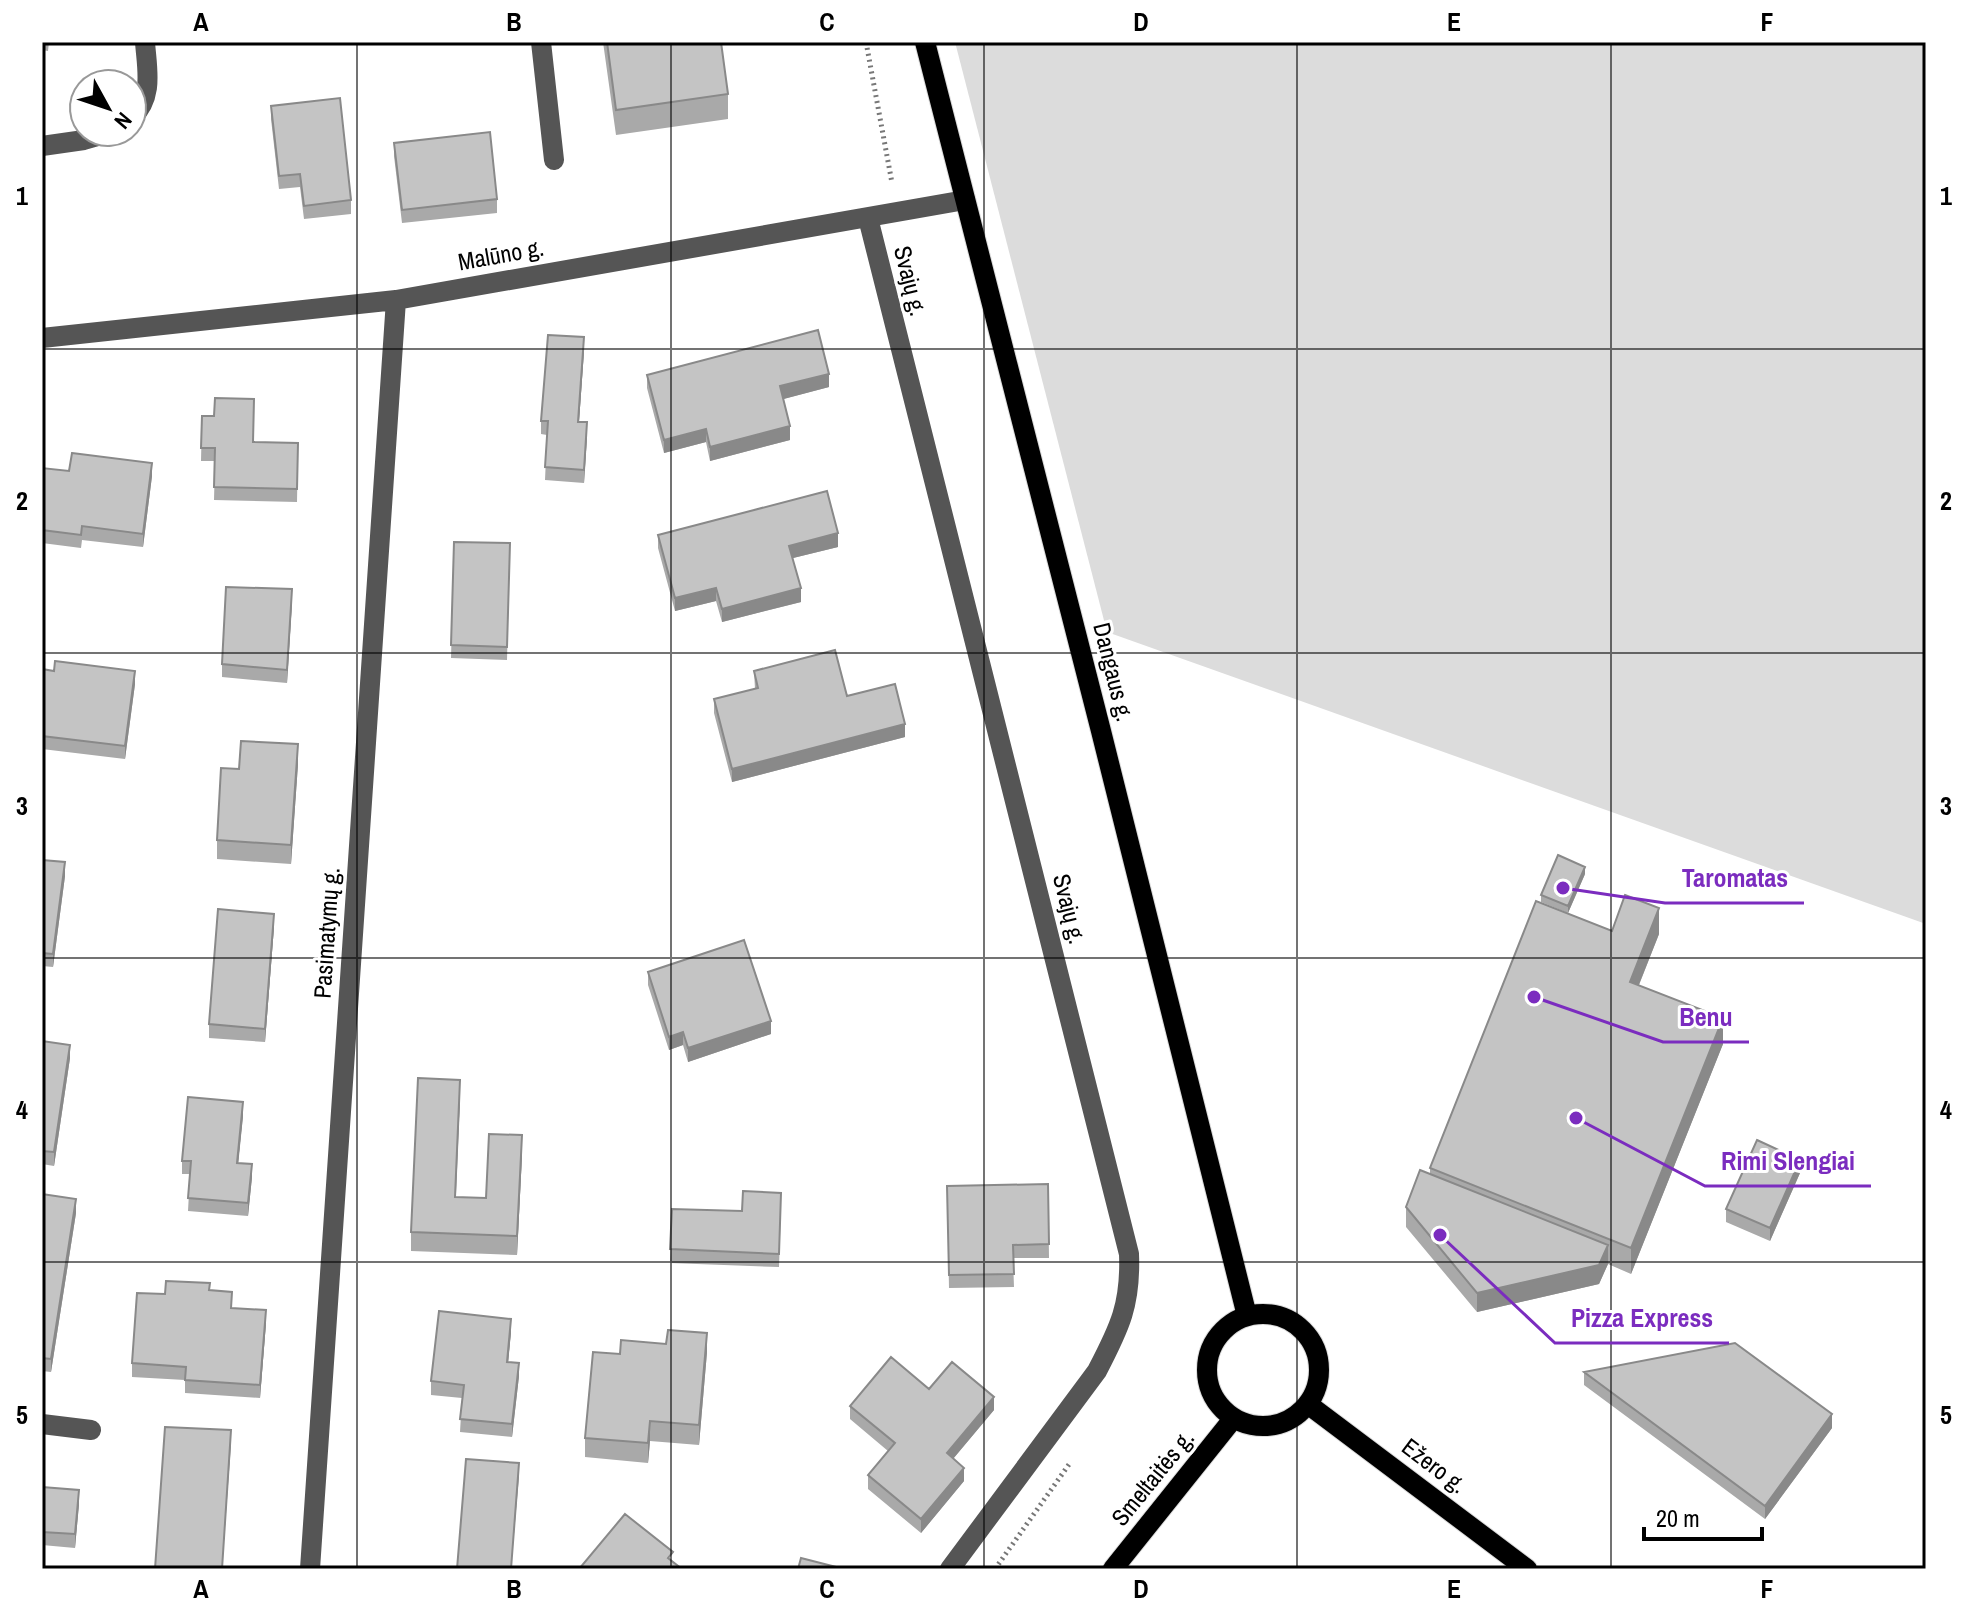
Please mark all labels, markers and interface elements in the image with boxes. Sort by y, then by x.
text: A [193,4,209,39]
text: B [506,4,522,39]
text: C [819,4,835,39]
text: D [1133,4,1149,39]
text: E [1447,4,1461,39]
text: F [1760,4,1774,39]
north arrow [68,68,148,148]
text: N [108,106,139,135]
text: 1 [16,178,28,213]
text: 1 [1940,178,1952,213]
street label: Malūno g. [455,231,546,277]
street label: Svajų g. [887,242,935,319]
text: 2 [16,483,28,518]
text: 2 [1940,483,1952,518]
street label: Dangaus g. [1086,619,1142,724]
text: 3 [16,788,28,823]
text: 3 [1940,788,1952,823]
callout: Taromatas [1665,853,1804,903]
text: Taromatas [1682,860,1788,895]
street label: Pasimatymų g. [305,866,347,1000]
street label: Svajų g. [1046,870,1094,947]
callout: Benu [1663,992,1749,1042]
text: Benu [1679,999,1733,1034]
text: 4 [16,1092,28,1127]
text: 4 [1940,1092,1952,1127]
callout: Rimi Slengiai [1705,1136,1871,1186]
text: Rimi Slengiai [1721,1143,1855,1178]
callout: Pizza Express [1555,1293,1729,1343]
text: Pizza Express [1571,1300,1713,1335]
text: 5 [16,1397,28,1432]
text: 5 [1940,1397,1952,1432]
street label: Smeltaitės g. [1104,1423,1201,1532]
street label: Ežero g. [1396,1430,1473,1500]
scale bar [1644,1491,1762,1541]
text: 20 m [1656,1502,1700,1534]
text: A [193,1571,209,1606]
text: B [506,1571,522,1606]
text: C [819,1571,835,1606]
text: D [1133,1571,1149,1606]
text: E [1447,1571,1461,1606]
text: F [1760,1571,1774,1606]

